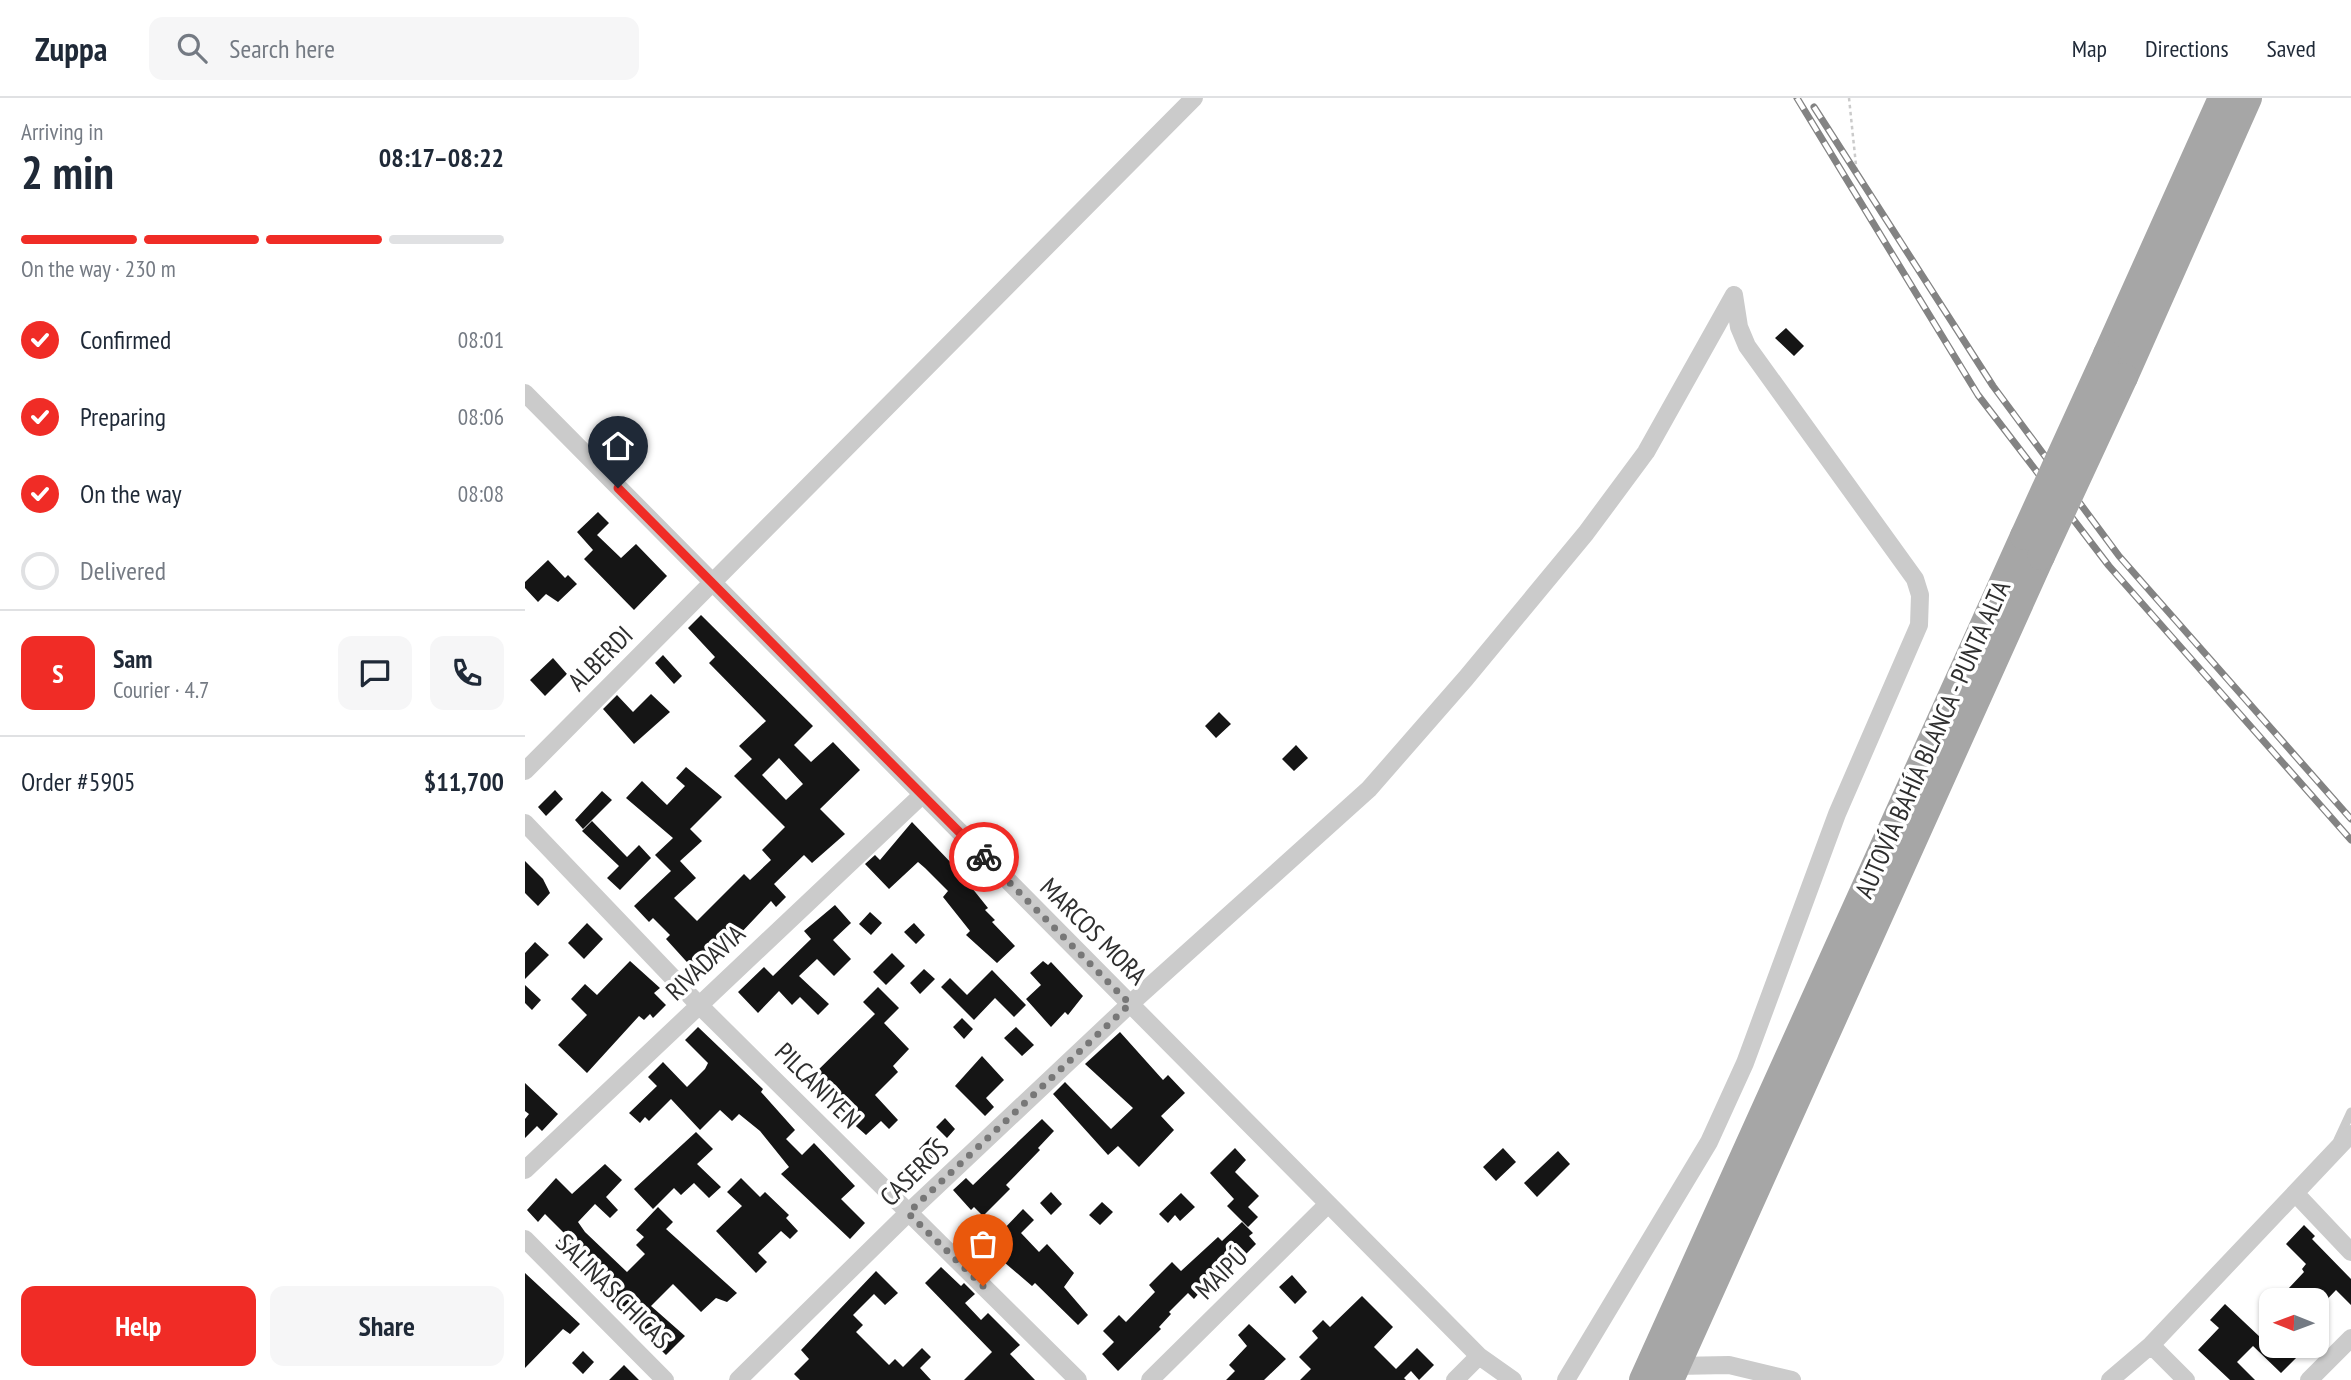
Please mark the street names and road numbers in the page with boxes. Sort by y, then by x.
street label: AUTOVÍA BAHÍA BLANCA - PUNTA ALTA [1847,574,2017,903]
street label: ALBERDI [561,619,639,697]
street label: MARCOS MORA [1034,871,1155,992]
street label: RIVADAVIA [658,917,752,1007]
street label: PILCANIYEN [768,1035,868,1135]
street label: CASEROS [873,1131,955,1213]
street label: SALINAS CHICAS [549,1226,679,1356]
street label: MAIPÚ [1188,1240,1254,1306]

